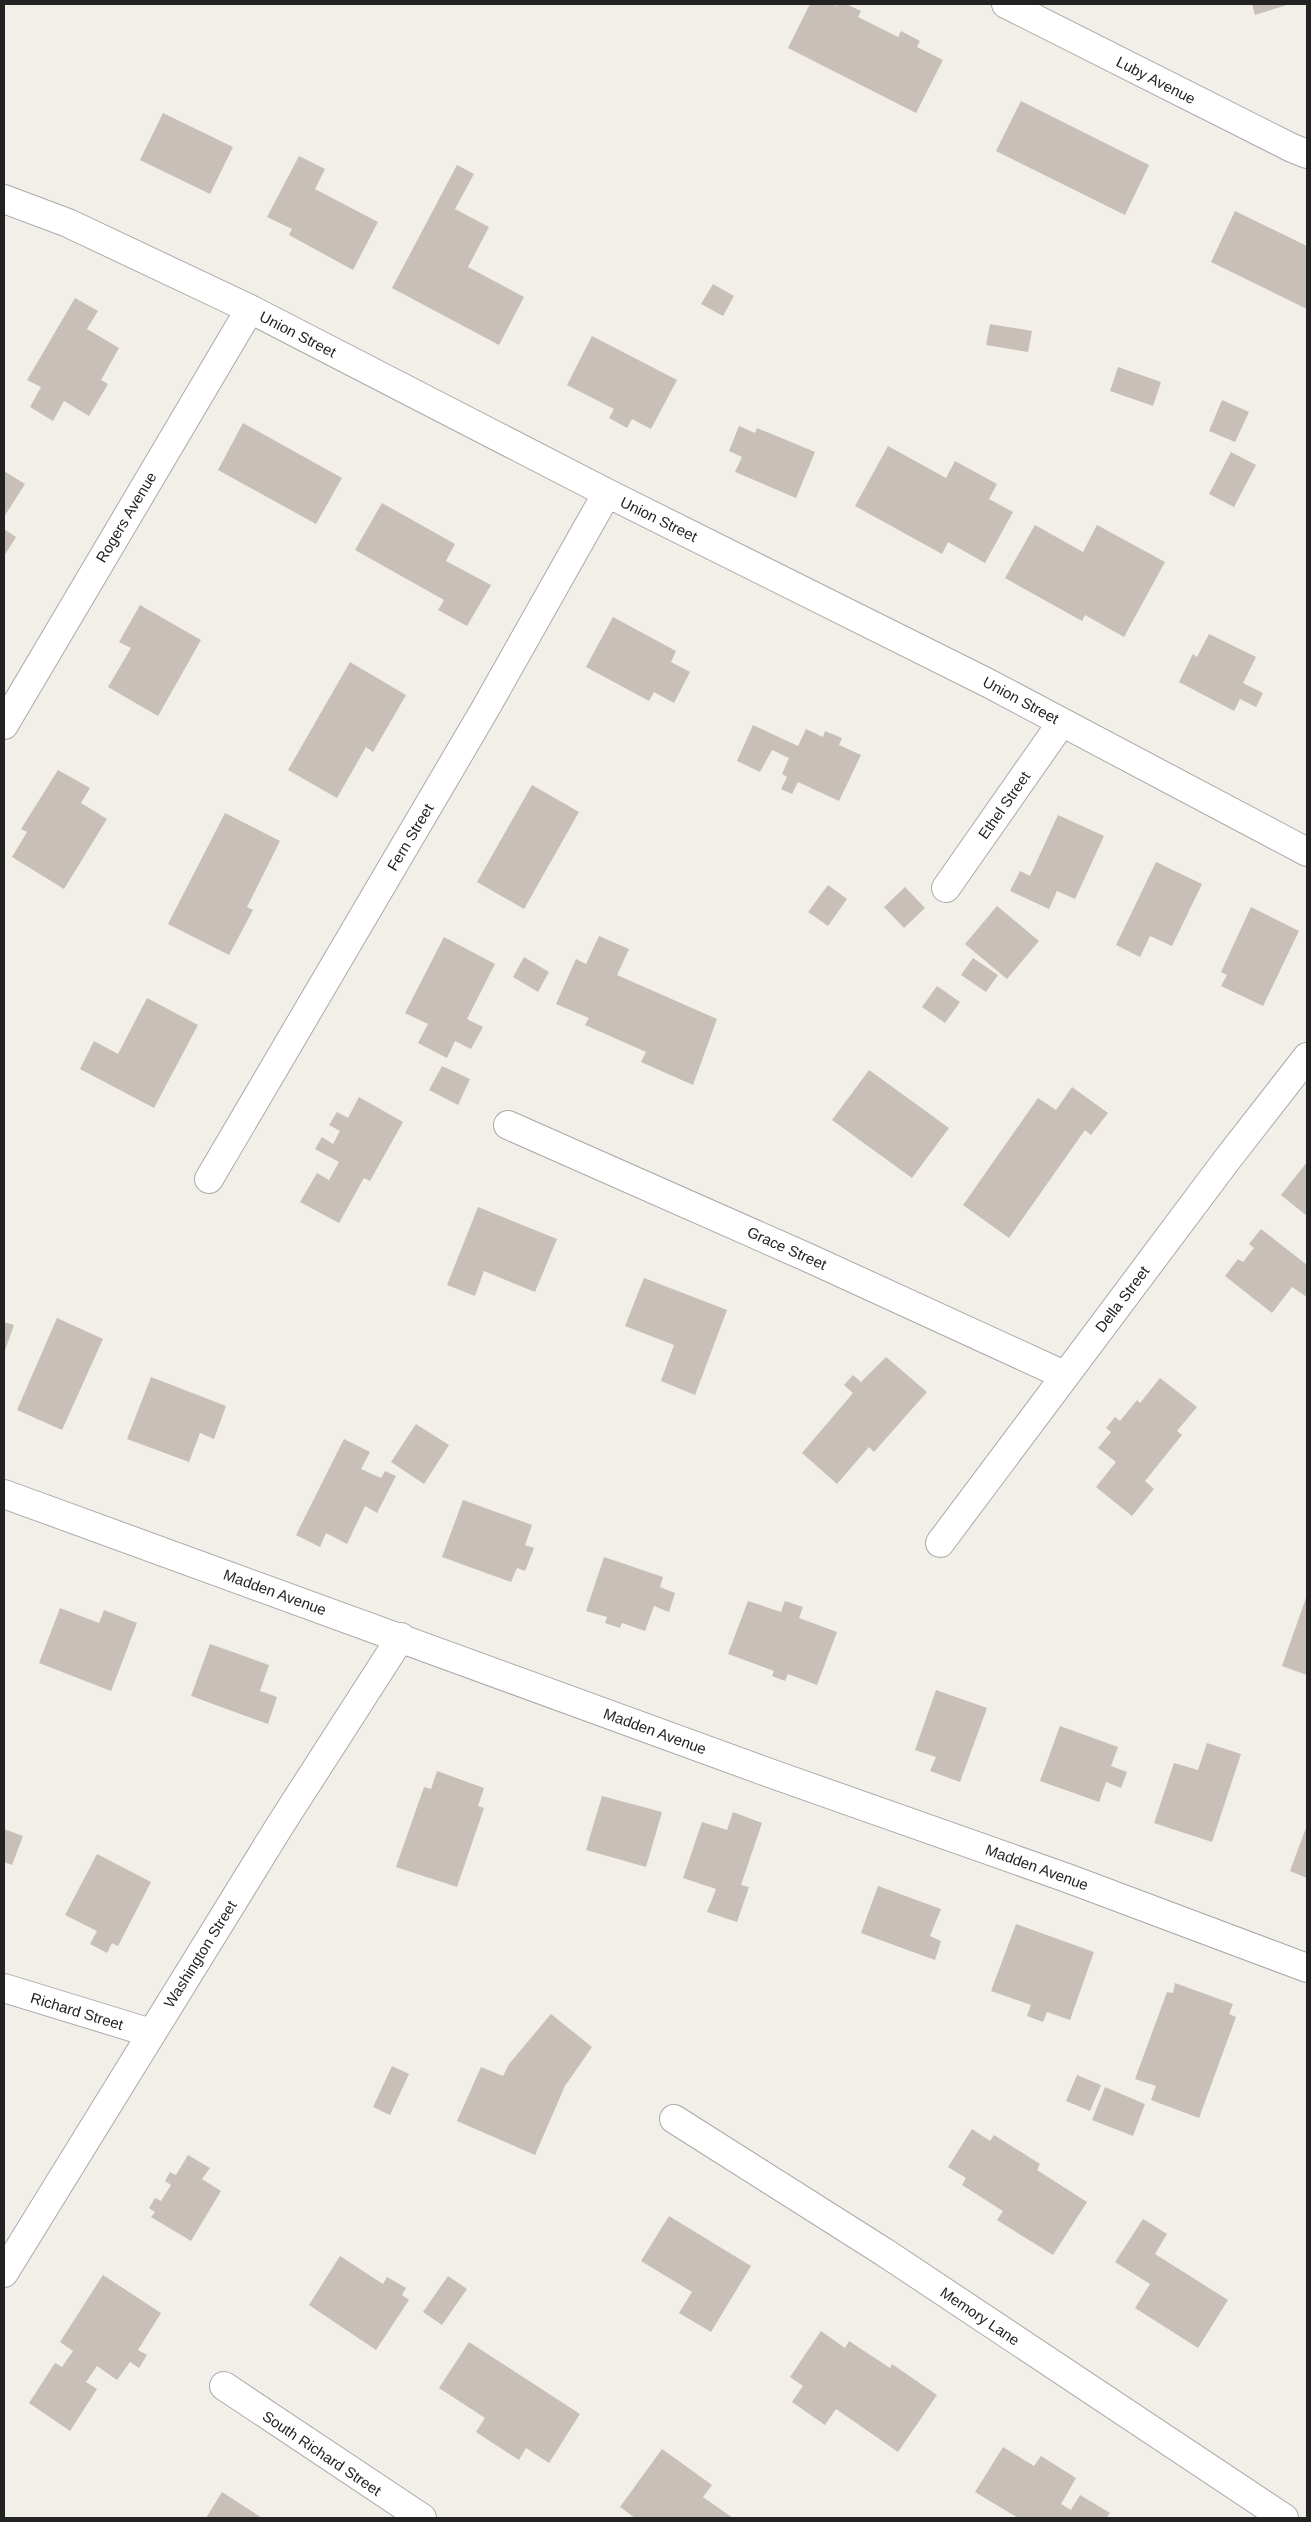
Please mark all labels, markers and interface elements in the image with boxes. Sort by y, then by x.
street label: Luby Avenue [1114,53,1198,107]
street label: Union Street [257,307,340,361]
street label: Rogers Avenue [92,469,160,565]
street label: Union Street [618,493,701,545]
street label: Union Street [980,673,1063,727]
street label: Ethel Street [975,767,1034,842]
street label: Fern Street [383,800,437,874]
street label: Grace Street [745,1223,830,1273]
street label: Della Street [1092,1262,1153,1335]
street label: Madden Avenue [221,1566,329,1618]
street label: Madden Avenue [601,1705,709,1757]
street label: Madden Avenue [983,1841,1091,1893]
street label: Washington Street [160,1897,240,2011]
street label: Richard Street [29,1989,126,2033]
street label: Memory Lane [937,2283,1023,2349]
street label: South Richard Street [260,2407,385,2499]

